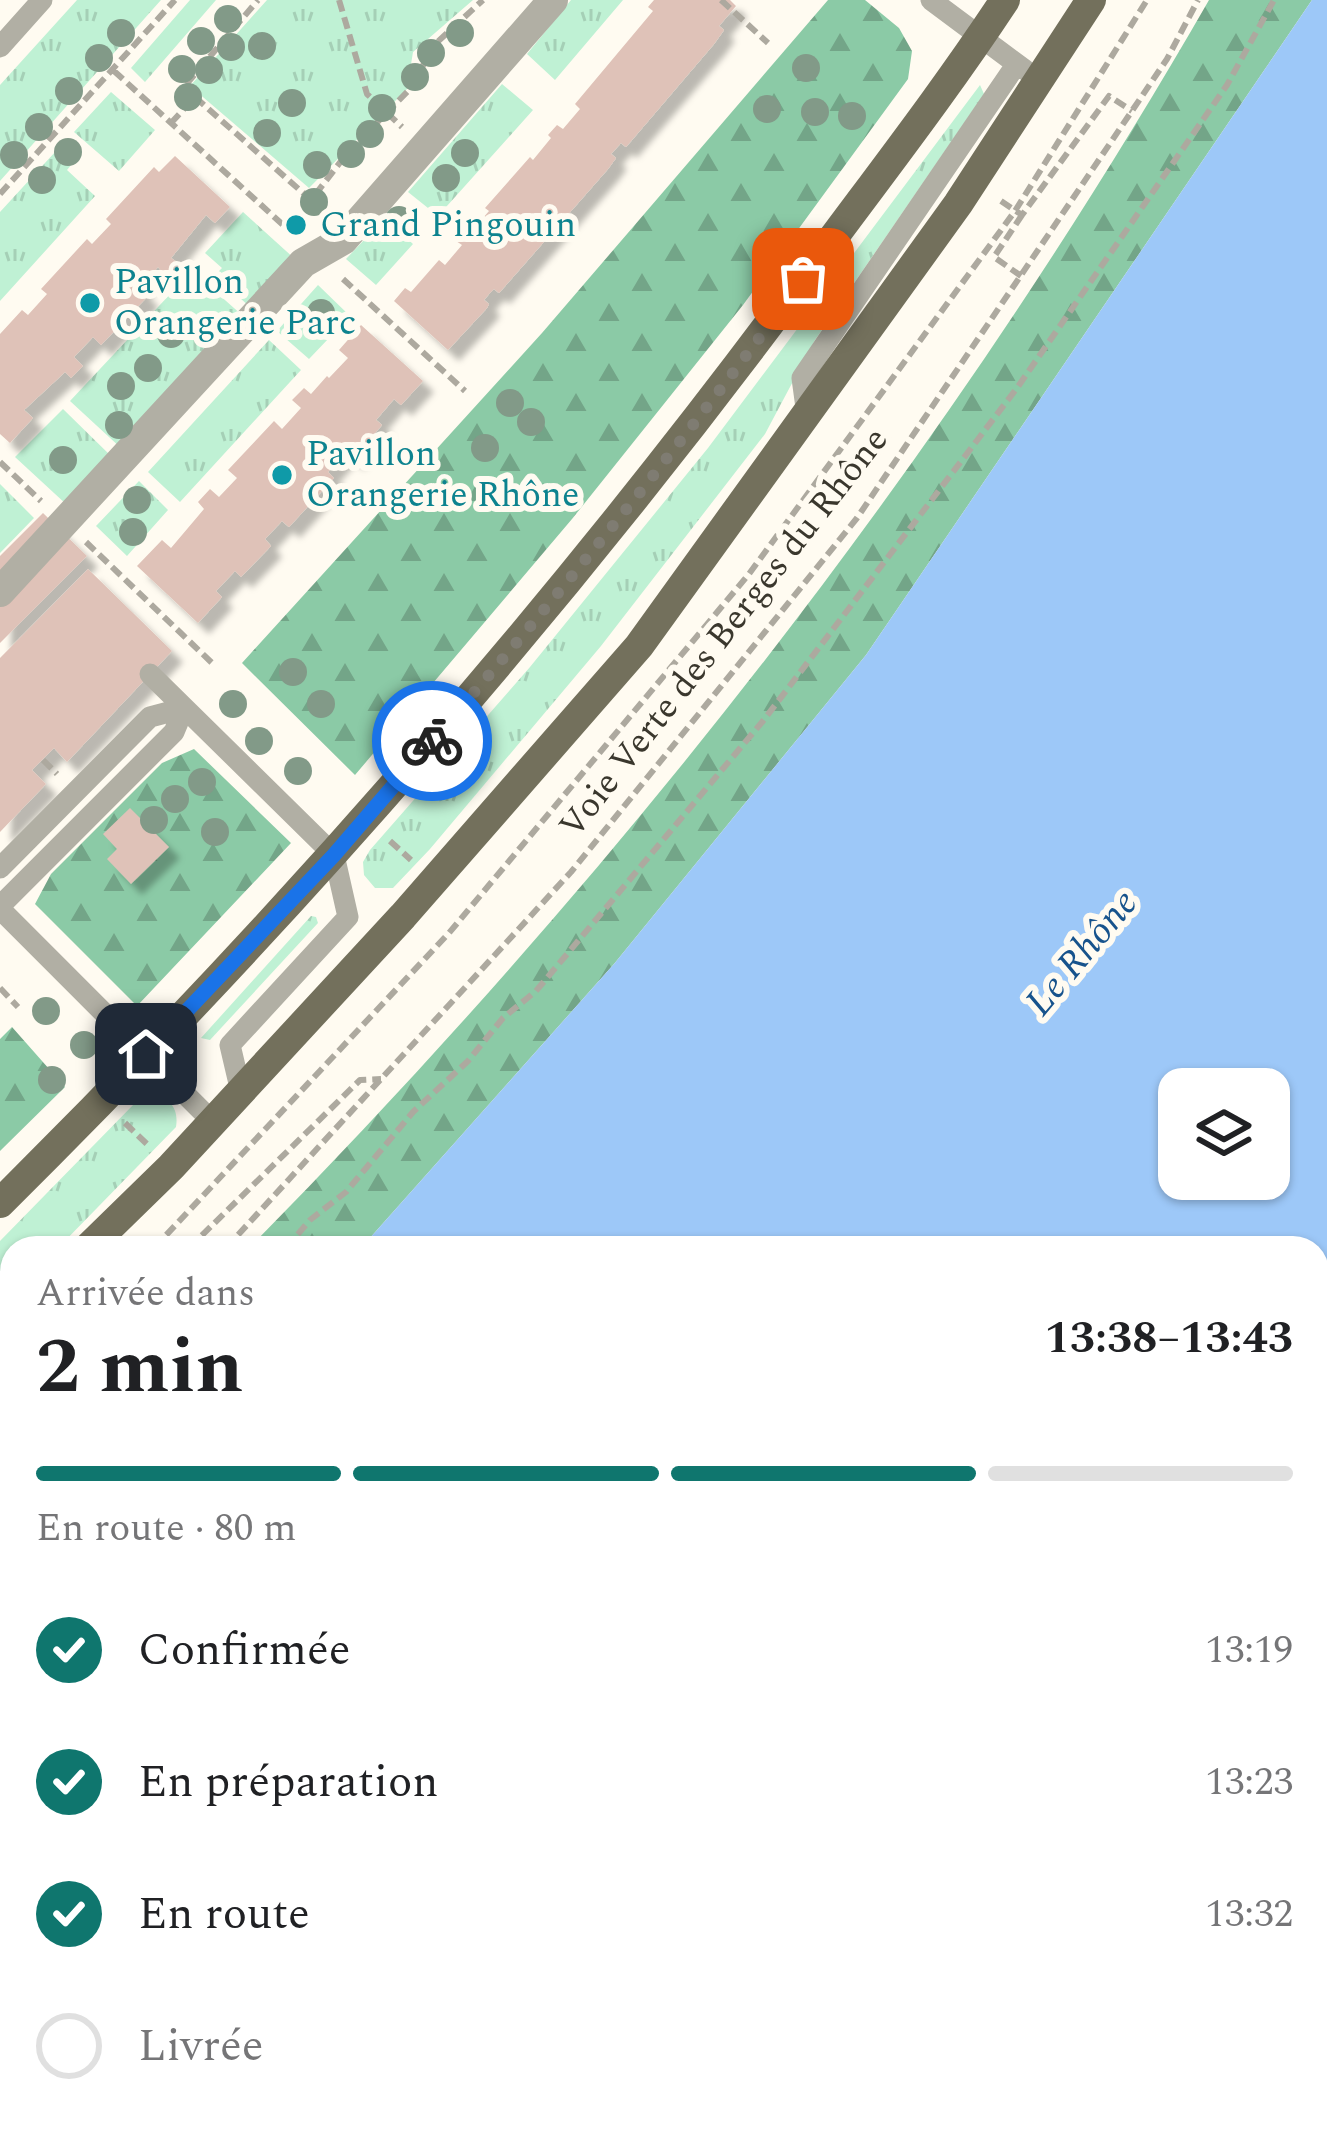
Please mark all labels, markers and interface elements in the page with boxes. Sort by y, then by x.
place label: Grand Pingouin [320,198,576,253]
marker: Grand Pingouin [283,212,309,238]
pin [752,228,854,330]
icon: bag [770,246,836,312]
place label: Pavillon Orangerie Parc [114,255,356,351]
marker: Pavillon Orangerie Parc [77,290,103,316]
street label: Voie Verte des Berges du Rhône [546,416,902,850]
place label: Pavillon Orangerie Rhône [306,427,579,523]
marker: Pavillon Orangerie Rhône [269,462,295,488]
courier [372,681,492,801]
icon: bike [399,708,465,774]
water label: Le Rhône [1011,876,1153,1030]
pin [95,1003,197,1105]
icon: home [113,1021,179,1087]
map controls [1158,1068,1290,1200]
button: layers [1158,1068,1290,1200]
text: Arrivée dans [36,1264,255,1323]
text: 13:38–13:43 [1044,1304,1293,1373]
text: 2 min [36,1308,244,1427]
text: En route · 80 m [36,1499,297,1558]
text: Confirmée [138,1616,351,1685]
icon: check [36,1617,102,1683]
text: 13:19 [1205,1621,1293,1680]
text: En préparation [138,1748,439,1817]
icon: check [36,1749,102,1815]
text: 13:23 [1205,1753,1293,1812]
text: En route [138,1880,310,1949]
icon: check [36,1881,102,1947]
text: 13:32 [1205,1885,1293,1944]
text: Livrée [138,2012,264,2081]

